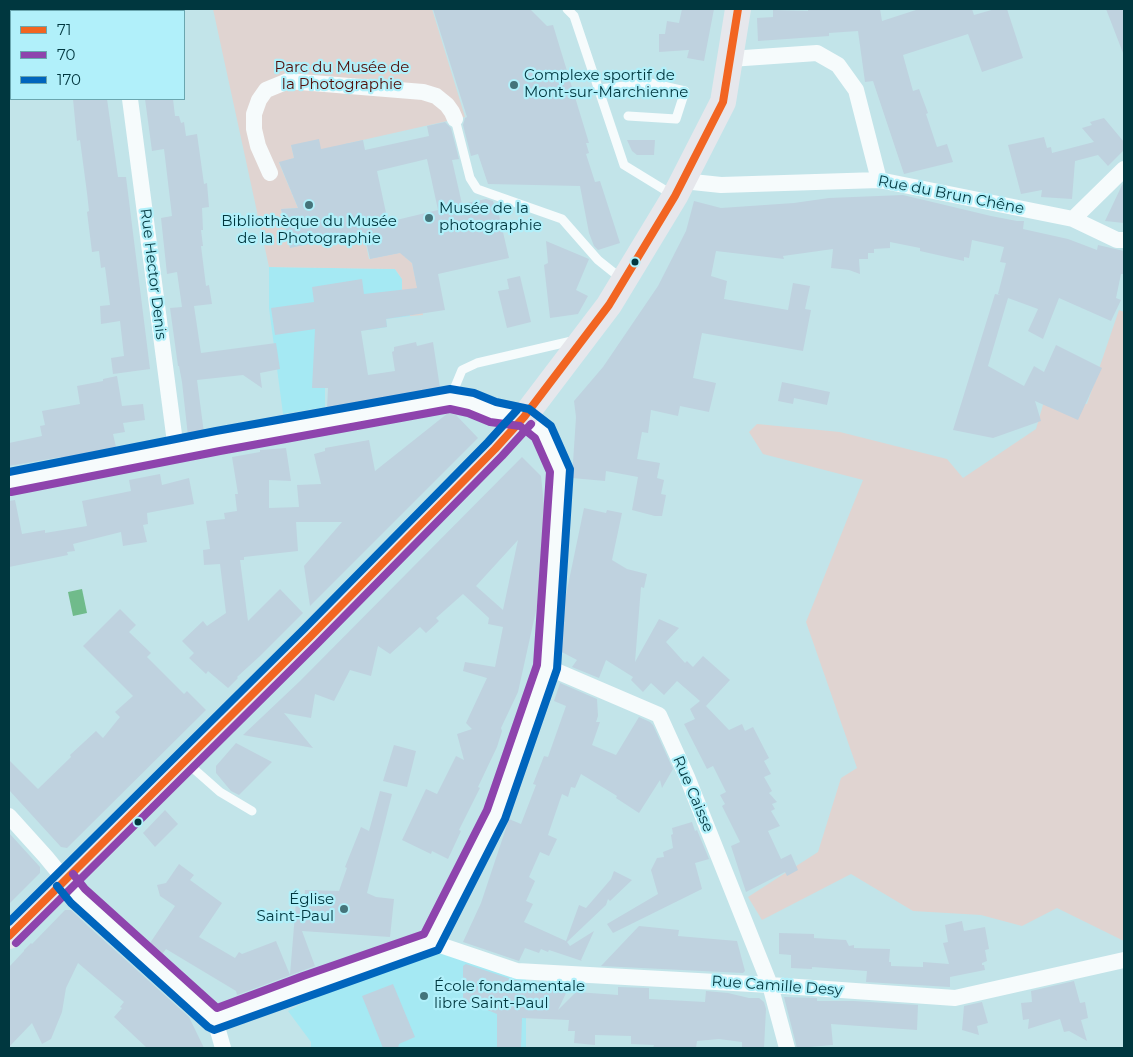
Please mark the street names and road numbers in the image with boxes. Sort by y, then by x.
street label: Rue du Brun Chêne [876,172,1026,218]
street label: Rue Hector Denis [136,207,170,341]
street label: Rue Caisse [669,753,717,835]
street label: Rue Camille Desy [711,972,843,1000]

